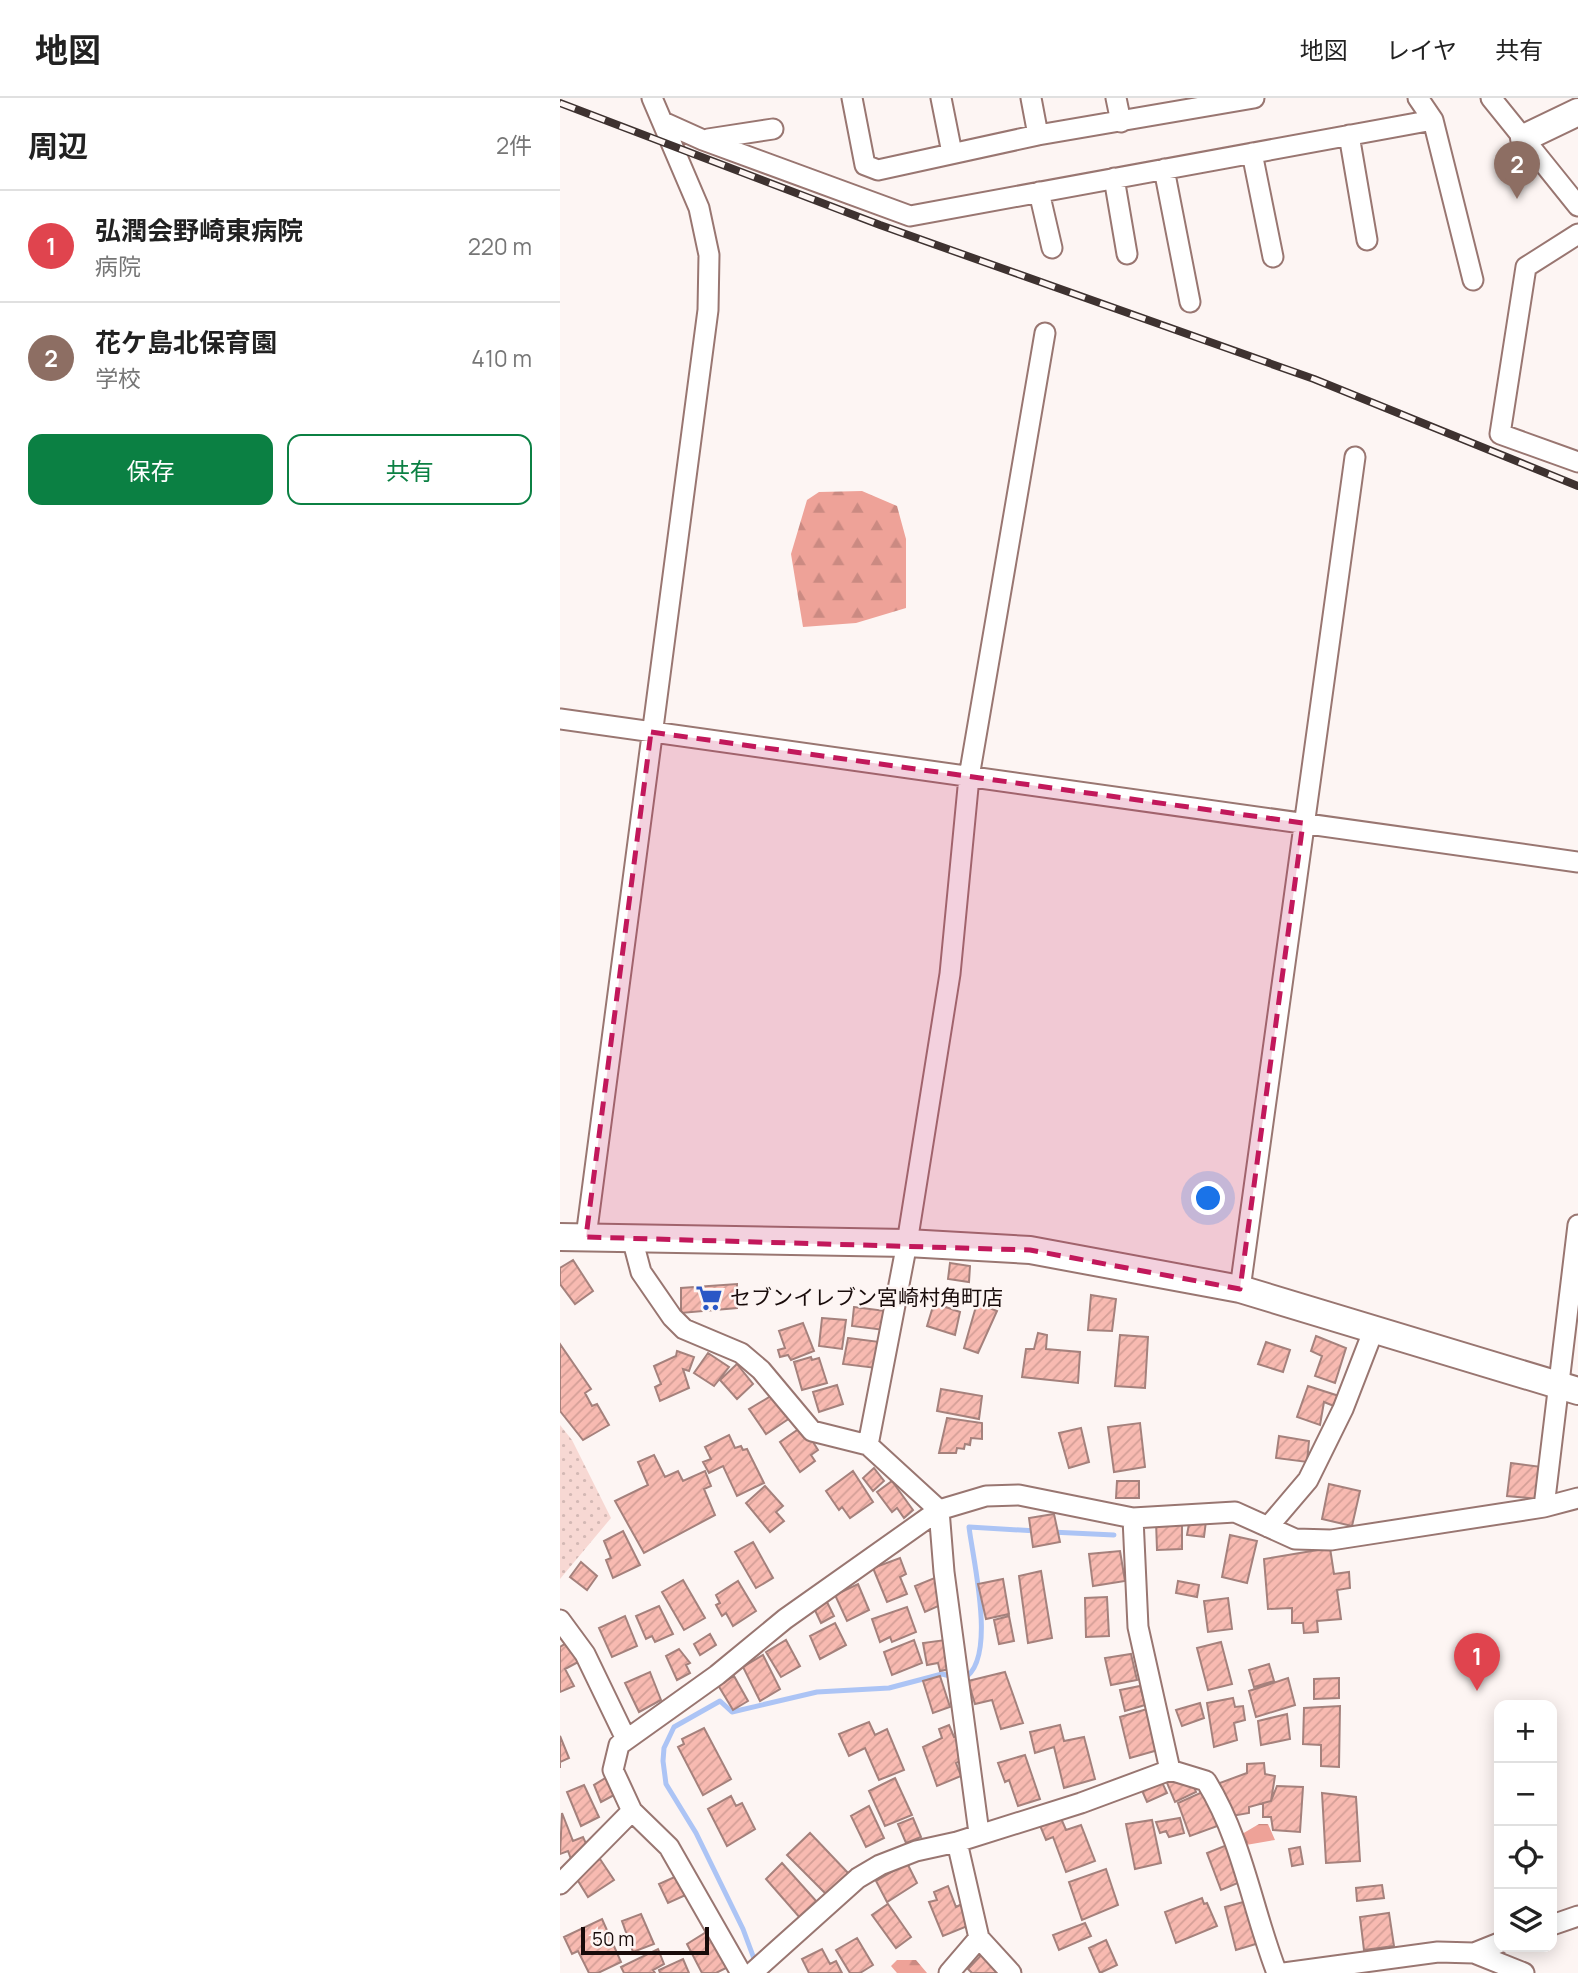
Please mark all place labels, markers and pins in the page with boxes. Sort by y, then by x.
pin: 2 [1494,141,1540,199]
supermarket icon: セブンイレブン宮崎村角町店 [694,1283,724,1313]
place label: セブンイレブン宮崎村角町店 [730,1283,1003,1311]
pin: 1 [1454,1633,1500,1691]

